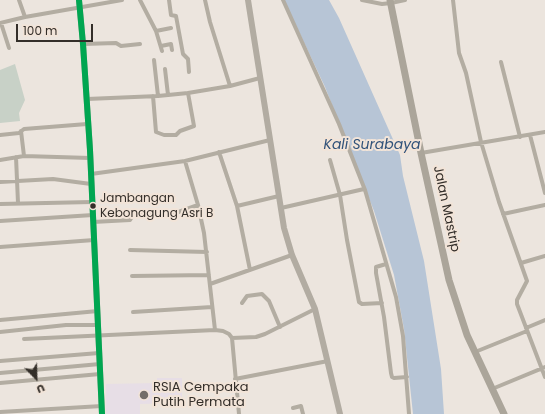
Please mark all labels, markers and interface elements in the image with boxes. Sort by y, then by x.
scale bar [18,16,95,42]
text: 100 m [23,22,57,39]
water label: Kali Surabaya [324,137,420,153]
street label: Jalan Mastrip [429,164,463,254]
place label: Jambangan Kebonagung Asri B [100,192,213,220]
marker: Jambangan Kebonagung Asri B [88,201,98,211]
north arrow [16,358,56,398]
text: U [34,380,47,398]
place label: RSIA Cempaka Putih Permata [153,380,249,411]
marker: RSIA Cempaka Putih Permata [138,389,150,401]

